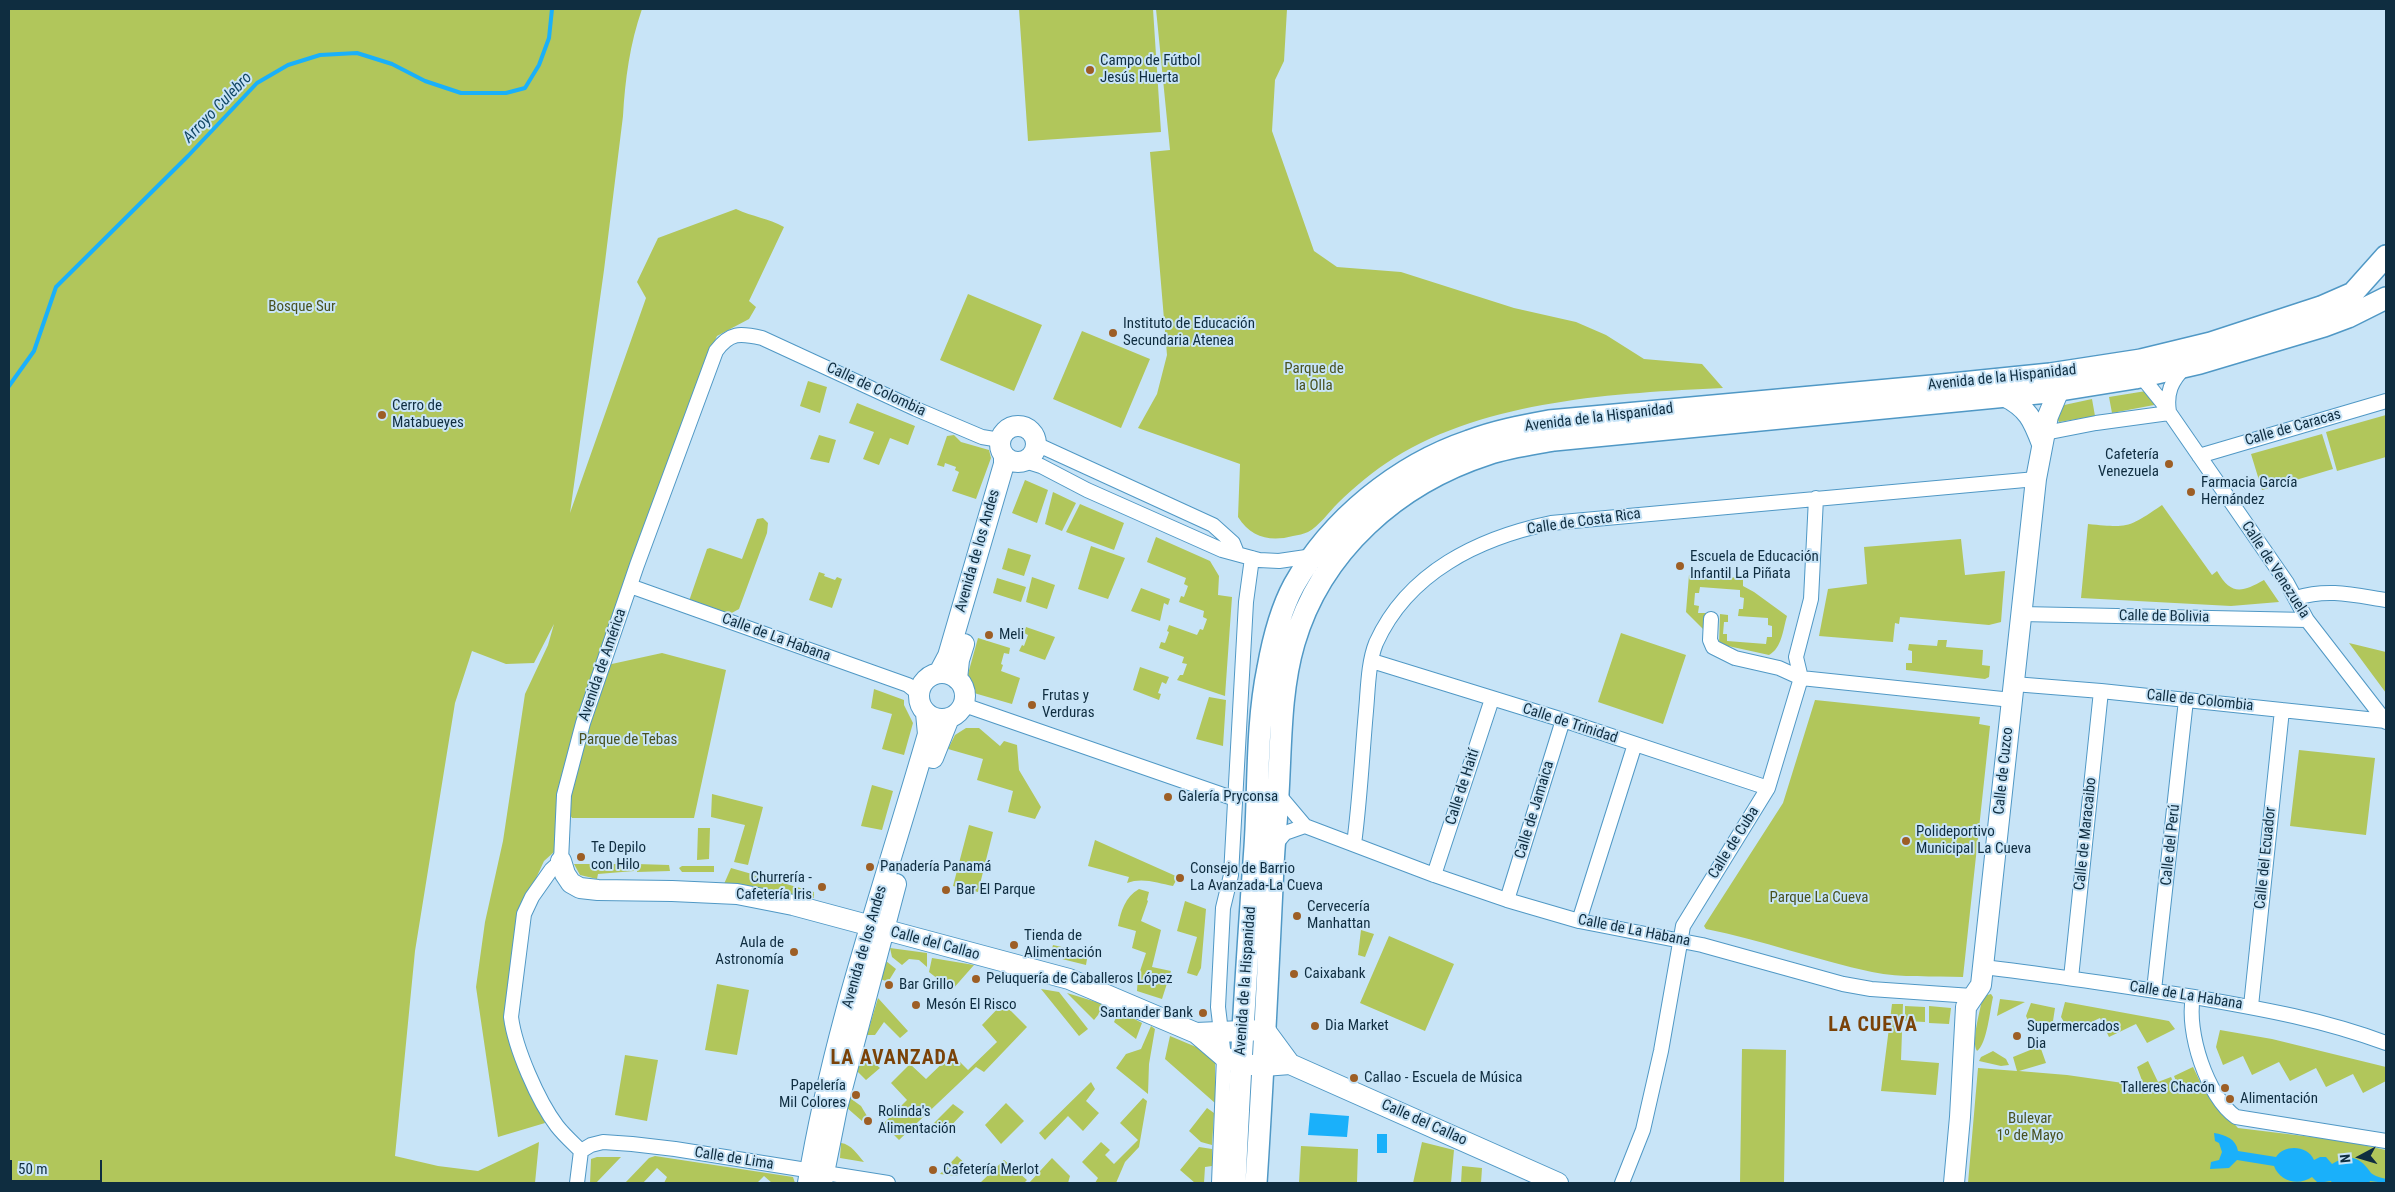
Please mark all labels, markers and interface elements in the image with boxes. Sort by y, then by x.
place label: Campo de Fútbol Jesús Huerta [1100,52,1200,87]
marker: Campo de Fútbol Jesús Huerta [1084,64,1096,76]
water label: Arroyo Culebro [180,69,256,147]
park label: Bosque Sur [268,298,336,316]
place label: Instituto de Educación Secundaria Atenea [1123,315,1255,350]
marker: Instituto de Educación Secundaria Atenea [1107,327,1119,339]
street label: Calle de Colombia [824,359,928,421]
park label: Parque de la Olla [1284,360,1344,395]
street label: Avenida de la Hispanidad [1927,361,2077,395]
place label: Cerro de Matabueyes [392,397,464,432]
street label: Avenida de la Hispanidad [1524,400,1674,436]
street label: Calle de Caracas [2243,406,2343,450]
marker: Cerro de Matabueyes [376,409,388,421]
place label: Cafetería Venezuela [2098,446,2159,481]
marker: Cafetería Venezuela [2163,458,2175,470]
place label: Farmacia García Hernández [2201,474,2297,509]
marker: Farmacia García Hernández [2185,486,2197,498]
street label: Avenida de los Andes [952,488,1004,614]
street label: Calle de Costa Rica [1526,505,1642,539]
street label: Calle de Venezuela [2237,518,2313,622]
place label: Escuela de Educación Infantil La Piñata [1690,548,1819,583]
marker: Escuela de Educación Infantil La Piñata [1674,560,1686,572]
street label: Avenida de América [575,607,631,723]
street label: Calle de Bolivia [2119,607,2209,627]
street label: Calle de La Habana [719,610,833,666]
place label: Meli [999,626,1024,644]
marker: Meli [983,629,995,641]
street label: Calle de Colombia [2146,686,2254,716]
place label: Frutas y Verduras [1042,687,1095,722]
marker: Frutas y Verduras [1026,699,1038,711]
street label: Calle de Trinidad [1520,700,1620,748]
street label: Calle de Cuzco [1990,726,2018,816]
park label: Parque de Tebas [579,731,677,749]
street label: Calle de Haití [1442,747,1484,827]
street label: Calle de Jamaica [1512,759,1558,861]
street label: Calle de Maracaibo [2071,777,2101,891]
place label: Galería Pryconsa [1178,788,1278,806]
marker: Galería Pryconsa [1162,791,1174,803]
street label: Calle de Cuba [1705,804,1763,882]
street label: Calle del Perú [2158,804,2184,886]
street label: Calle del Ecuador [2252,806,2280,910]
place label: Polideportivo Municipal La Cueva [1916,823,2031,858]
marker: Polideportivo Municipal La Cueva [1900,835,1912,847]
place label: Te Depilo con Hilo [591,839,646,874]
marker: Te Depilo con Hilo [575,851,587,863]
place label: Panadería Panamá [880,858,991,876]
place label: Consejo de Barrio La Avanzada-La Cueva [1190,860,1323,895]
marker: Panadería Panamá [864,861,876,873]
place label: Churrería - Cafetería Iris [736,869,812,904]
marker: Consejo de Barrio La Avanzada-La Cueva [1174,872,1186,884]
marker: Churrería - Cafetería Iris [816,881,828,893]
place label: Bar El Parque [956,881,1035,899]
street label: Avenida de los Andes [839,884,891,1010]
marker: Bar El Parque [940,884,952,896]
park label: Parque La Cueva [1769,889,1869,907]
place label: Cervecería Manhattan [1307,898,1371,933]
street label: Avenida de la Hispanidad [1232,906,1260,1056]
marker: Cervecería Manhattan [1291,910,1303,922]
street label: Calle de La Habana [1576,911,1692,951]
street label: Calle del Callao [888,923,982,965]
place label: Tienda de Alimentación [1024,927,1102,962]
place label: Aula de Astronomía [715,934,784,969]
marker: Tienda de Alimentación [1008,939,1020,951]
marker: Aula de Astronomía [788,946,800,958]
place label: Caixabank [1304,965,1366,983]
marker: Caixabank [1288,968,1300,980]
place label: Peluquería de Caballeros López [986,970,1172,988]
marker: Peluquería de Caballeros López [970,973,982,985]
place label: Bar Grillo [899,976,954,994]
street label: Calle de La Habana [2128,978,2244,1014]
marker: Bar Grillo [883,979,895,991]
place label: Mesón El Risco [926,996,1016,1014]
marker: Mesón El Risco [910,999,922,1011]
place label: Santander Bank [1100,1004,1193,1022]
marker: Santander Bank [1197,1007,1209,1019]
district label: LA CUEVA [1827,1014,1919,1038]
place label: Dia Market [1325,1017,1389,1035]
place label: Supermercados Dia [2027,1018,2120,1053]
marker: Dia Market [1309,1020,1321,1032]
marker: Supermercados Dia [2011,1030,2023,1042]
district label: LA AVANZADA [829,1047,961,1071]
place label: Callao - Escuela de Música [1364,1069,1522,1087]
marker: Callao - Escuela de Música [1348,1072,1360,1084]
place label: Papelería Mil Colores [779,1077,846,1112]
place label: Talleres Chacón [2121,1079,2215,1097]
marker: Talleres Chacón [2219,1082,2231,1094]
marker: Papelería Mil Colores [850,1089,862,1101]
place label: Alimentación [2240,1090,2318,1108]
marker: Alimentación [2224,1093,2236,1105]
street label: Calle del Callao [1378,1096,1470,1150]
place label: Rolinda's Alimentación [878,1103,956,1138]
park label: Bulevar 1º de Mayo [1997,1110,2063,1145]
marker: Rolinda's Alimentación [862,1115,874,1127]
north arrow [2335,1132,2385,1182]
street label: Calle de Lima [693,1144,775,1174]
scale bar [12,1150,105,1182]
text: N [2337,1153,2353,1164]
text: 50 m [18,1160,48,1178]
place label: Cafetería Merlot [943,1161,1039,1179]
marker: Cafetería Merlot [927,1164,939,1176]

